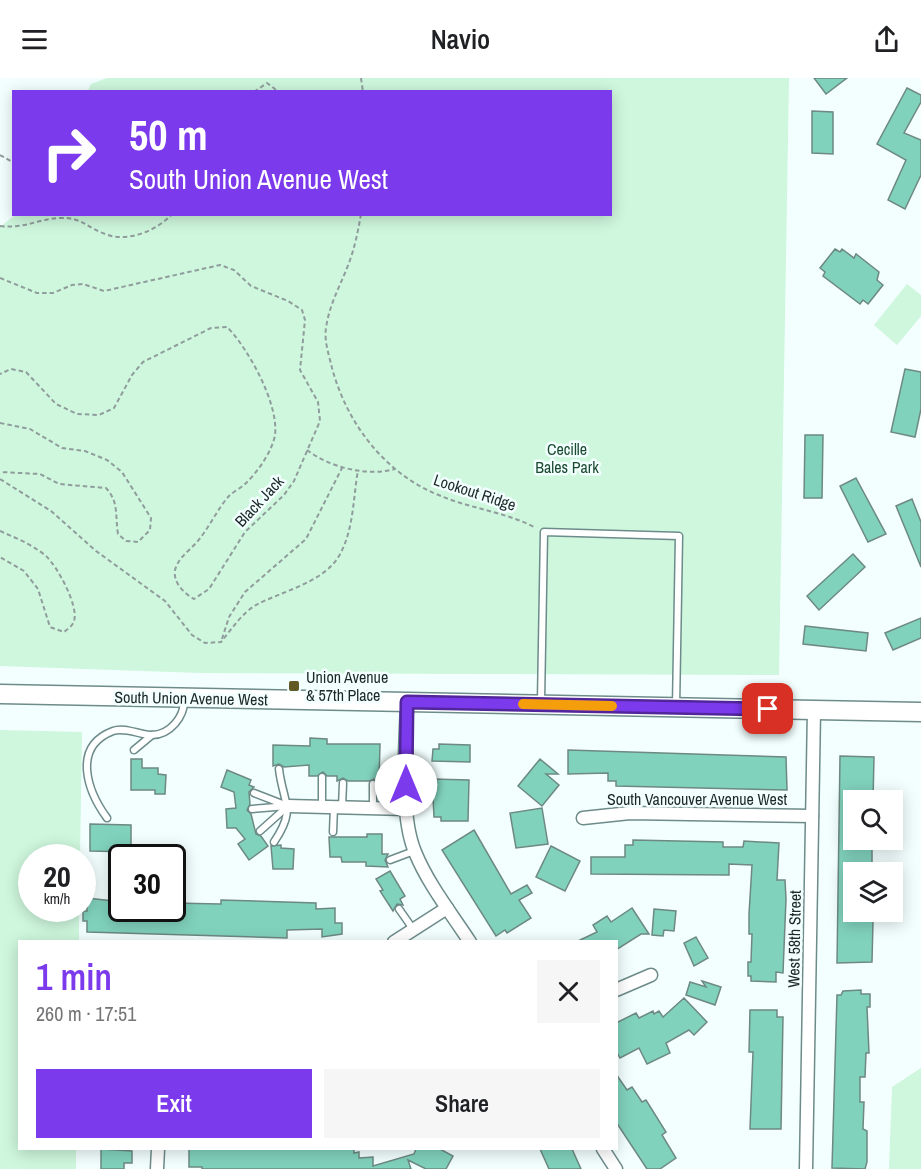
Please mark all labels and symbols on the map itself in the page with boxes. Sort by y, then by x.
park label: Cecille Bales Park [535,438,599,478]
street label: Lookout Ridge [431,468,519,516]
street label: Black Jack [230,470,289,531]
place label: Union Avenue & 57th Place [306,666,388,706]
marker: Union Avenue & 57th Place [287,679,301,693]
pin [742,683,793,734]
street label: South Union Avenue West [114,686,268,710]
position arrow [374,753,438,817]
street label: South Vancouver Avenue West [607,788,787,810]
speed limit sign: 30 [108,844,186,922]
street label: West 58th Street [782,890,806,988]

